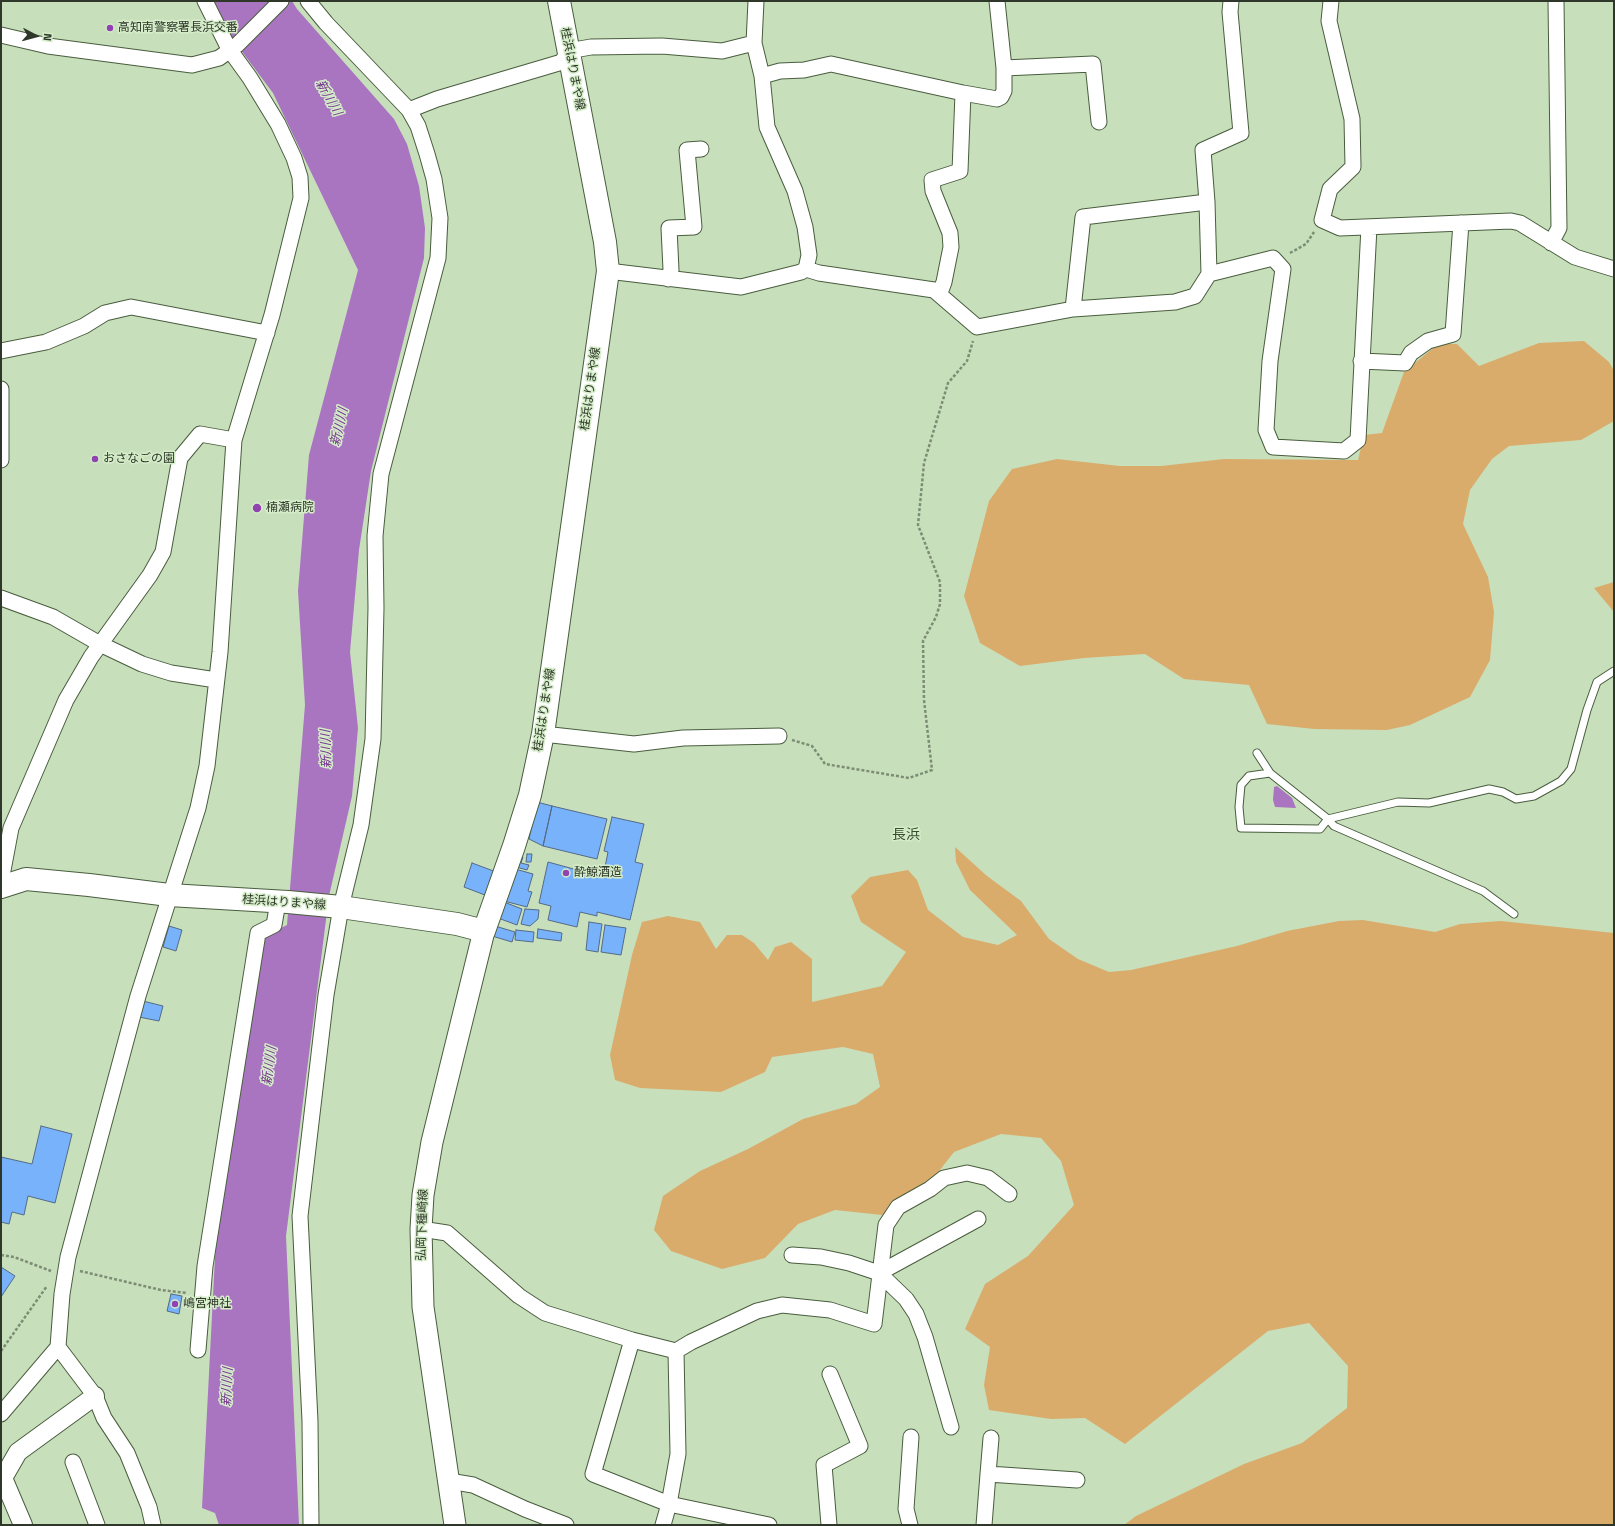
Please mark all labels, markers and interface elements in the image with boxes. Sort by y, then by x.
north arrow [16,16,56,56]
place label: 高知南警察署長浜交番 [118,21,238,35]
marker: 高知南警察署長浜交番 [105,23,115,33]
street label: 桂浜はりまや線 [557,26,587,112]
text: N [40,33,56,42]
water label: 新川川 [311,77,345,119]
street label: 桂浜はりまや線 [578,346,604,432]
water label: 新川川 [328,406,352,448]
place label: おさなごの園 [103,452,175,466]
marker: おさなごの園 [90,454,100,464]
place label: 楠瀬病院 [266,501,314,515]
marker: 楠瀬病院 [251,502,263,514]
street label: 桂浜はりまや線 [531,667,559,753]
water label: 新川川 [319,729,335,769]
district label: 長浜 [892,828,920,844]
place label: 酔鯨酒造 [574,866,622,880]
marker: 酔鯨酒造 [561,868,571,878]
street label: 桂浜はりまや線 [242,893,326,913]
water label: 新川川 [260,1046,280,1086]
street label: 弘岡下種崎線 [415,1189,431,1261]
place label: 嶋宮神社 [183,1297,231,1311]
marker: 嶋宮神社 [170,1299,180,1309]
water label: 新川川 [219,1367,237,1407]

